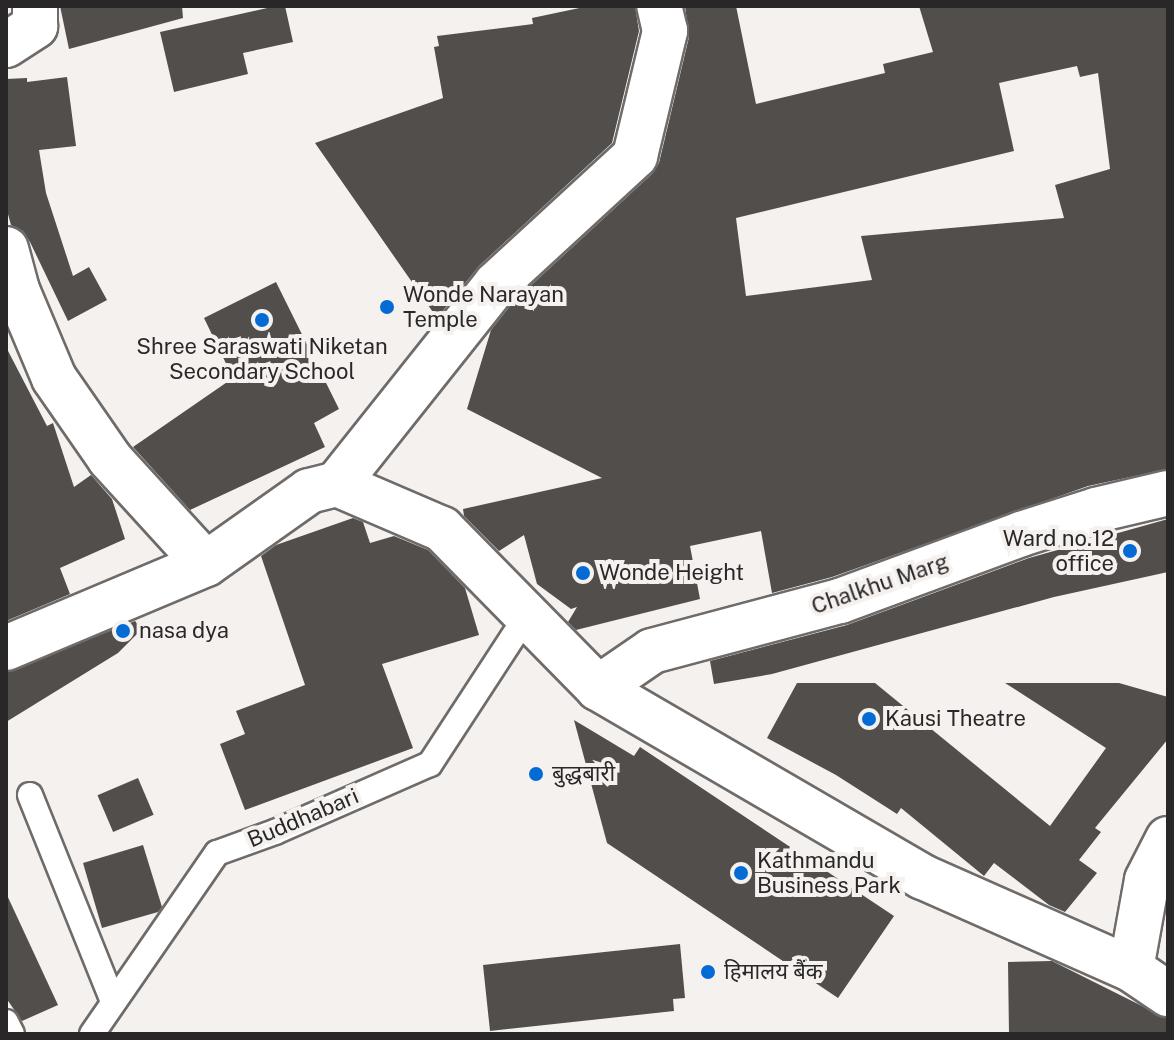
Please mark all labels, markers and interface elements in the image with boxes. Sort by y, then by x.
place label: Wonde Narayan Temple [403,281,564,332]
marker: Wonde Narayan Temple [378,298,396,316]
marker: Shree Saraswati Niketan Secondary School [253,311,271,329]
place label: Shree Saraswati Niketan Secondary School [136,333,388,384]
place label: Ward no.12 office [1003,525,1114,576]
marker: Ward no.12 office [1121,542,1139,560]
street label: Chalkhu Marg [808,548,952,620]
place label: Wonde Height [599,560,744,586]
marker: Wonde Height [574,564,592,582]
place label: nasa dya [139,618,229,644]
marker: nasa dya [114,622,132,640]
place label: Kausi Theatre [885,706,1026,732]
marker: Kausi Theatre [860,710,878,728]
place label: बुद्धबारी [552,761,615,787]
marker: बुद्धबारी [527,765,545,783]
street label: Buddhabari [244,783,362,853]
place label: Kathmandu Business Park [757,847,901,898]
marker: Kathmandu Business Park [732,864,750,882]
place label: हिमालय बैंक [724,959,823,985]
marker: हिमालय बैंक [699,963,717,981]

